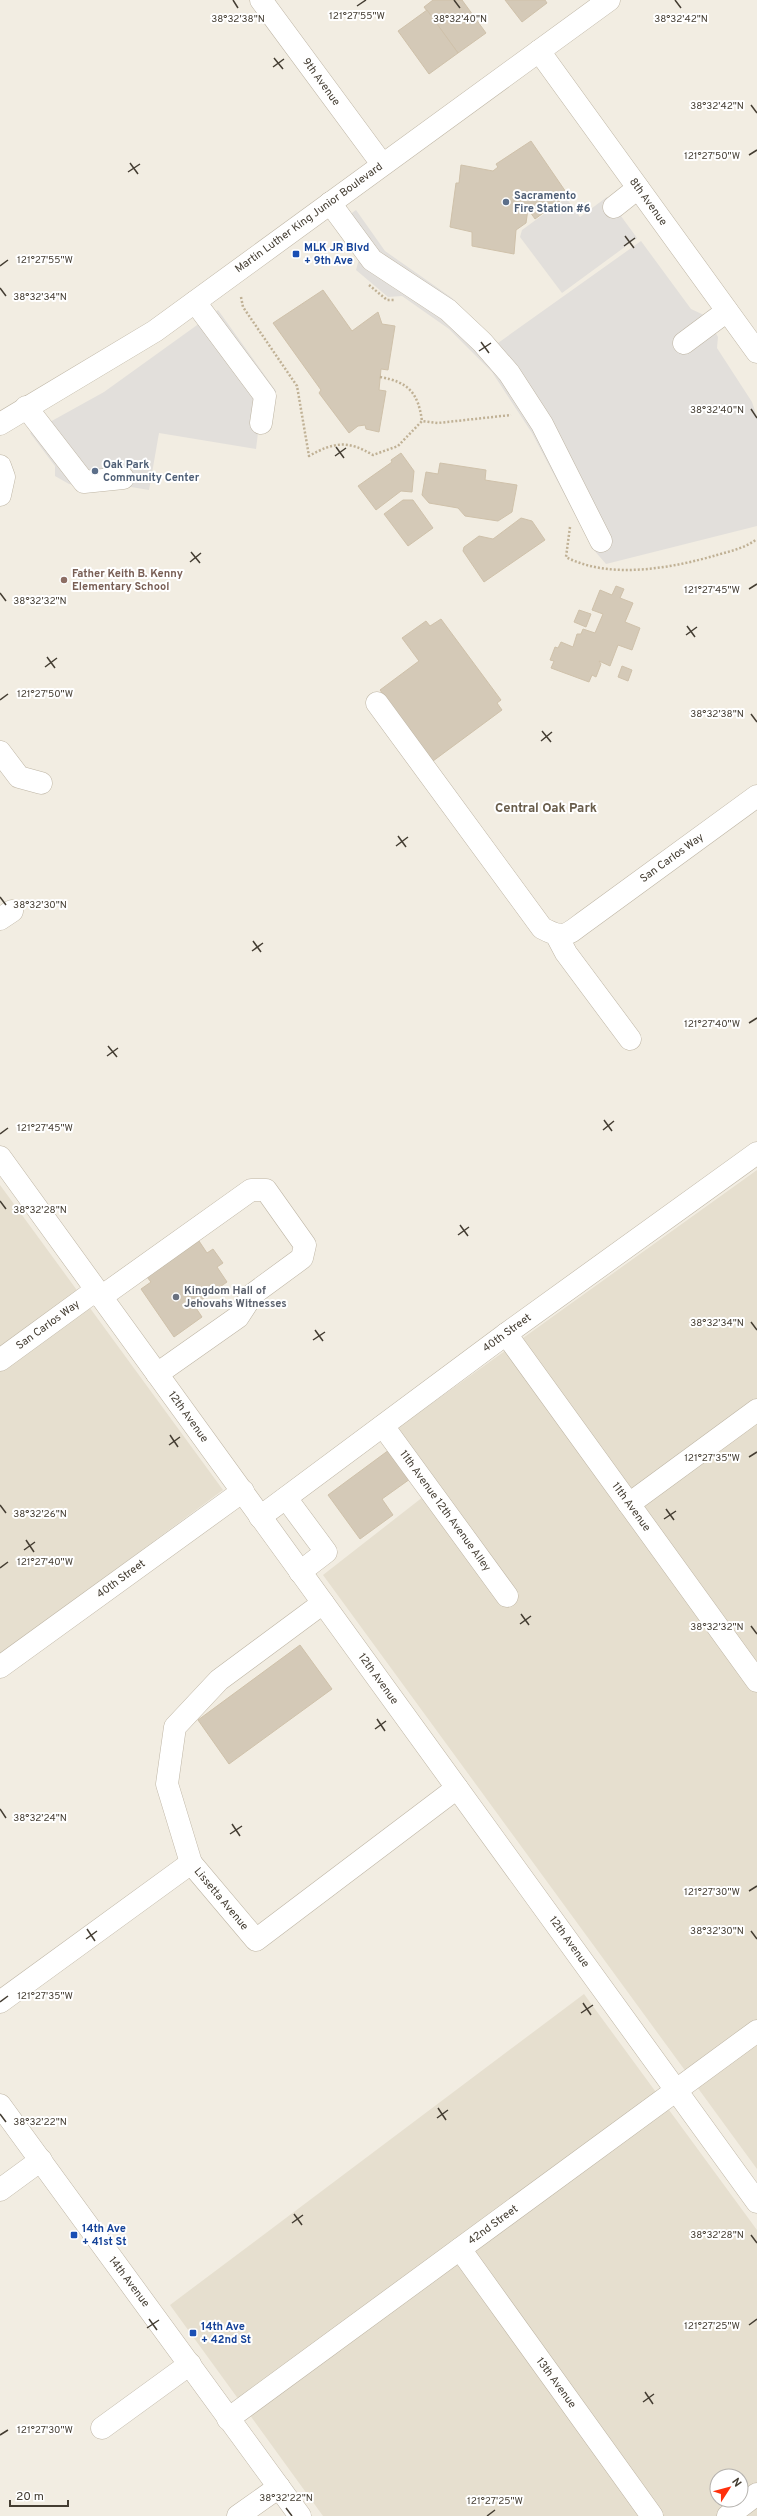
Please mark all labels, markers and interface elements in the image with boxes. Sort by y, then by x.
text: 121°27'55"W [329,10,385,23]
text: 38°32'38"N [211,13,265,26]
text: 38°32'40"N [433,13,487,26]
text: 38°32'42"N [654,13,708,26]
street label: 9th Avenue [299,55,343,109]
text: 38°32'42"N [690,100,744,113]
text: 121°27'50"W [684,150,740,163]
street label: Martin Luther King Junior Boulevard [232,160,386,276]
street label: 8th Avenue [626,175,670,229]
place label: Sacramento Fire Station #6 [514,189,591,216]
marker: Sacramento Fire Station #6 [501,197,511,207]
place label: MLK JR Blvd + 9th Ave [304,241,369,268]
marker: MLK JR Blvd + 9th Ave [291,249,301,259]
text: 121°27'55"W [17,254,73,267]
text: 38°32'34"N [13,291,67,304]
text: 38°32'40"N [690,404,744,417]
place label: Oak Park Community Center [103,458,200,485]
marker: Oak Park Community Center [90,466,100,476]
place label: Father Keith B. Kenny Elementary School [72,567,183,594]
marker: Father Keith B. Kenny Elementary School [59,575,69,585]
text: 121°27'45"W [684,584,740,597]
text: 38°32'32"N [13,595,67,608]
text: 121°27'50"W [17,688,73,701]
text: 38°32'38"N [690,708,744,721]
district label: Central Oak Park [495,801,597,817]
street label: San Carlos Way [637,830,707,886]
text: 38°32'30"N [13,899,67,912]
text: 121°27'40"W [684,1018,740,1031]
text: 121°27'45"W [17,1122,73,1135]
text: 38°32'28"N [13,1204,67,1217]
place label: Kingdom Hall of Jehovahs Witnesses [184,1284,287,1311]
marker: Kingdom Hall of Jehovahs Witnesses [171,1292,181,1302]
street label: San Carlos Way [13,1297,83,1353]
street label: 40th Street [480,1311,534,1355]
text: 38°32'34"N [690,1317,744,1330]
street label: 12th Avenue [165,1389,211,1445]
street label: 11th Avenue 12th Avenue Alley [396,1448,494,1575]
text: 121°27'35"W [684,1452,740,1465]
street label: 11th Avenue [609,1480,654,1534]
text: 38°32'26"N [13,1508,67,1521]
text: 121°27'40"W [17,1556,73,1569]
street label: 40th Street [94,1557,148,1601]
text: 38°32'32"N [690,1621,744,1634]
street label: 12th Avenue [355,1651,401,1707]
text: 38°32'24"N [13,1812,67,1825]
street label: Lissetta Avenue [191,1865,251,1933]
text: 121°27'30"W [684,1886,740,1899]
street label: 12th Avenue [546,1914,592,1970]
text: 38°32'30"N [690,1925,744,1938]
text: 121°27'35"W [17,1990,73,2003]
text: 38°32'22"N [13,2116,67,2129]
street label: 42nd Street [465,2202,521,2248]
place label: 14th Ave + 41st St [82,2222,127,2249]
text: 38°32'28"N [690,2229,744,2242]
marker: 14th Ave + 41st St [69,2230,79,2240]
street label: 14th Avenue [105,2254,153,2310]
place label: 14th Ave + 42nd St [201,2320,251,2347]
text: 121°27'25"W [684,2320,740,2333]
marker: 14th Ave + 42nd St [188,2328,198,2338]
street label: 13th Avenue [533,2355,579,2411]
text: 121°27'30"W [17,2424,73,2437]
north arrow [709,2468,749,2508]
text: N [728,2475,744,2490]
scale bar [10,2482,68,2508]
text: 20 m [16,2489,44,2505]
text: 38°32'22"N [259,2492,313,2505]
text: 121°27'25"W [467,2495,523,2508]

